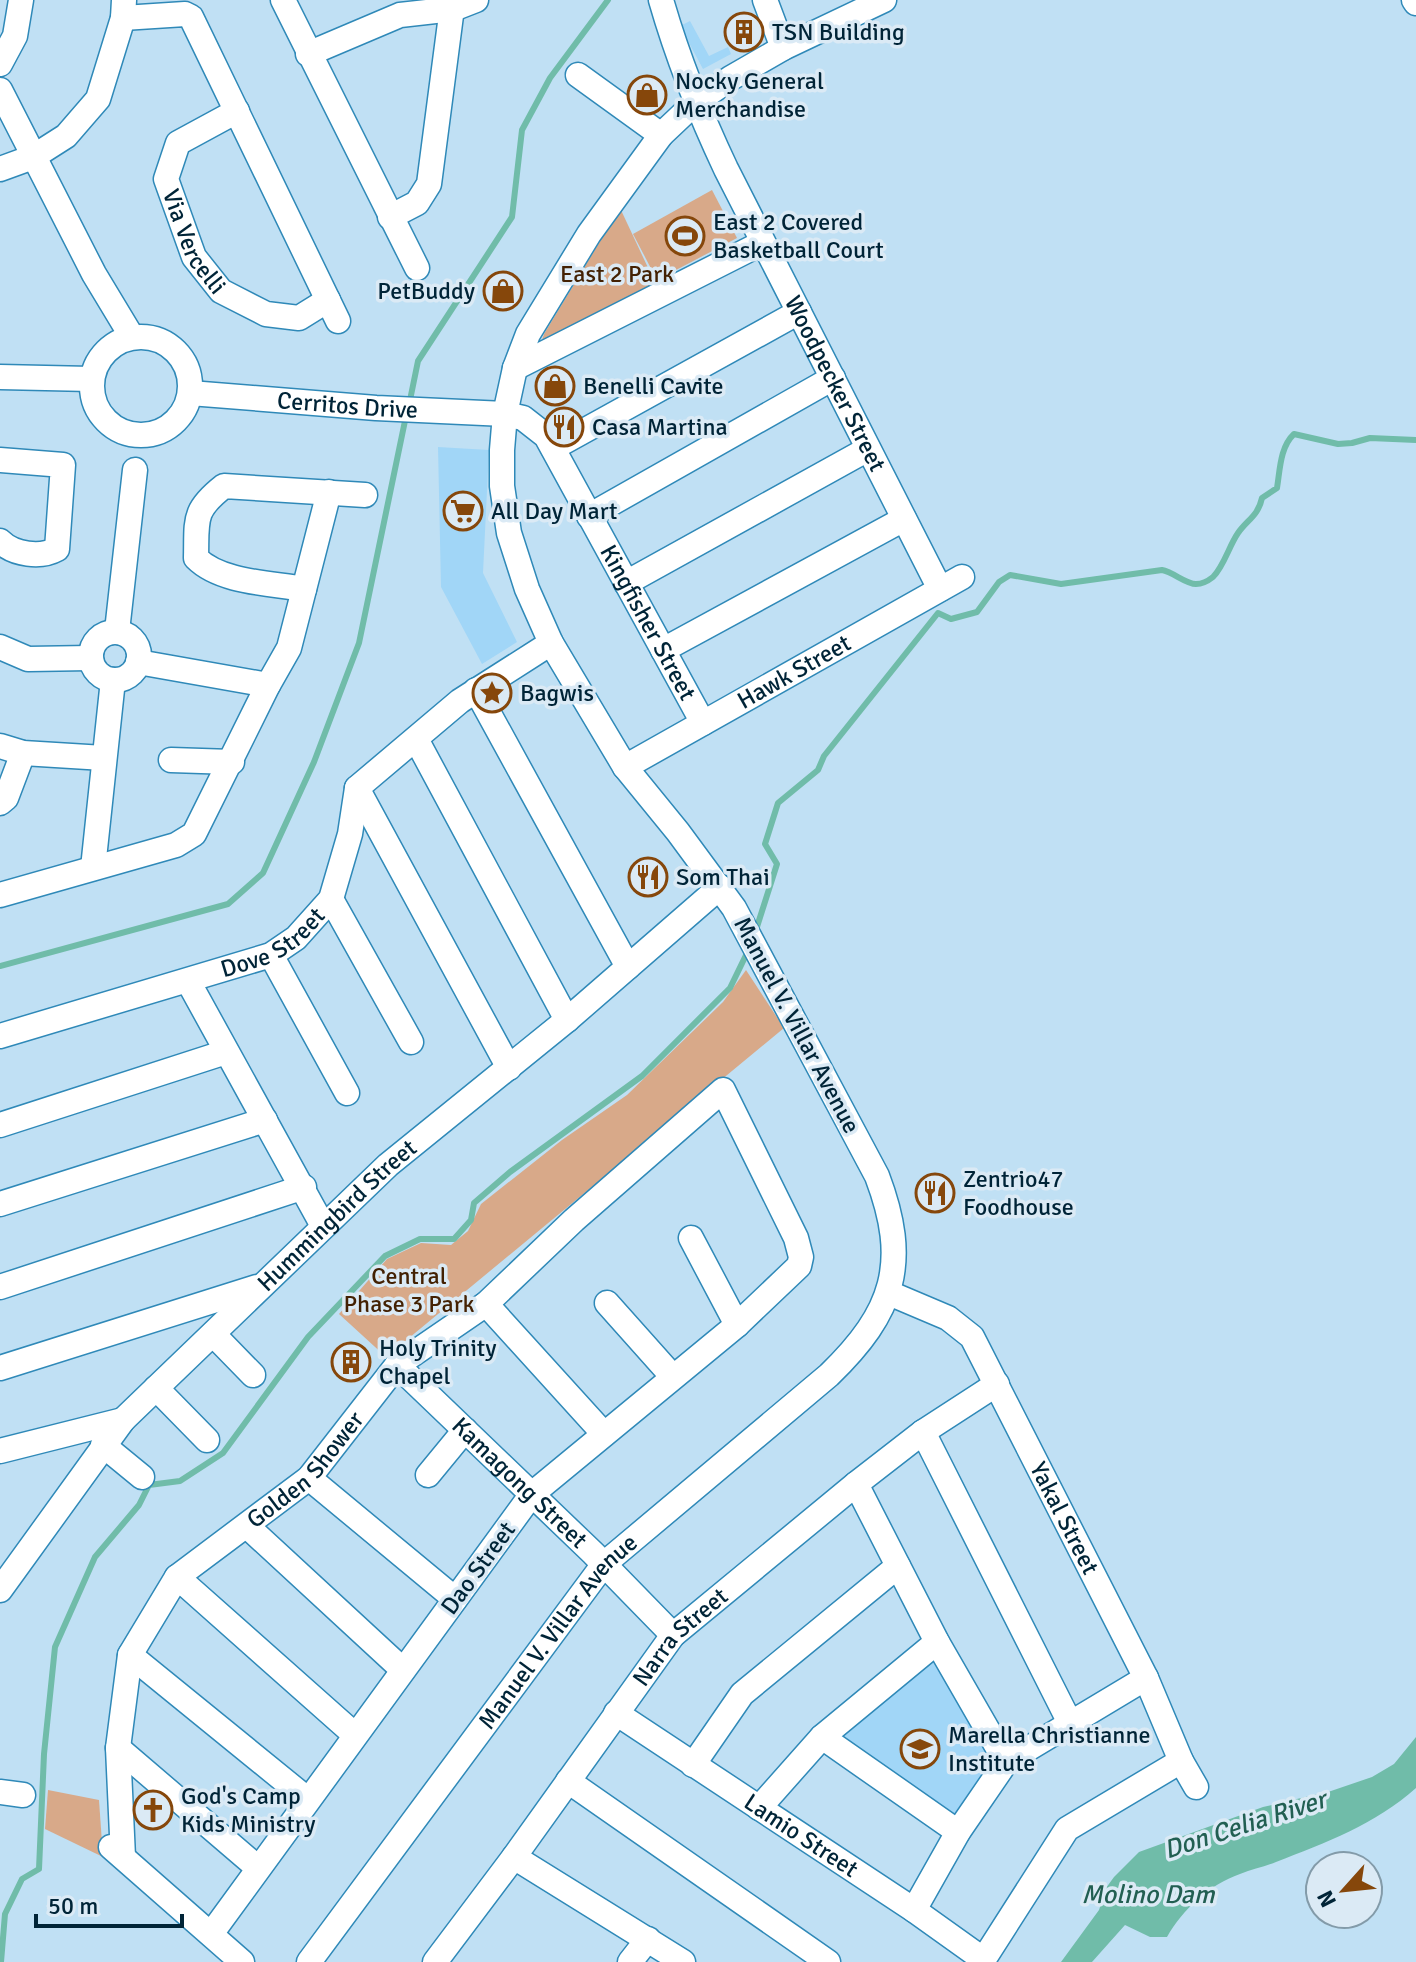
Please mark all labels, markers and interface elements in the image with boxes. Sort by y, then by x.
building icon: TSN Building [723,11,765,53]
place label: TSN Building [772,17,905,47]
place label: Nocky General Merchandise [675,66,824,124]
shop icon: Nocky General Merchandise [626,74,668,116]
street label: Via Vercelli [156,185,233,300]
place label: East 2 Covered Basketball Court [713,207,884,265]
sports icon: East 2 Covered Basketball Court [664,215,706,257]
park label: East 2 Park [560,259,674,289]
shop icon: PetBuddy [482,270,524,312]
place label: PetBuddy [377,276,475,306]
street label: Woodpecker Street [778,290,893,477]
shop icon: Benelli Cavite [534,365,576,407]
place label: Benelli Cavite [583,371,723,401]
street label: Cerritos Drive [276,385,419,425]
restaurant icon: Casa Martina [543,406,585,448]
place label: Casa Martina [592,412,728,442]
supermarket icon: All Day Mart [442,490,484,532]
place label: All Day Mart [491,496,618,526]
street label: Kingfisher Street [593,539,703,706]
street label: Hawk Street [732,628,856,716]
place icon: Bagwis [471,672,513,714]
place label: Bagwis [520,678,594,708]
restaurant icon: Som Thai [627,856,669,898]
place label: Som Thai [676,862,770,892]
street label: Dove Street [217,901,331,984]
street label: Manuel V. Villar Avenue [727,912,867,1138]
street label: Hummingbird Street [251,1133,423,1298]
place label: Zentrio47 Foodhouse [963,1164,1074,1222]
restaurant icon: Zentrio47 Foodhouse [914,1172,956,1214]
park label: Central Phase 3 Park [343,1261,475,1319]
place label: Holy Trinity Chapel [379,1333,497,1391]
building icon: Holy Trinity Chapel [330,1341,372,1383]
street label: Golden Shower [241,1405,370,1535]
street label: Kamagong Street [446,1411,594,1555]
street label: Yakal Street [1023,1457,1106,1579]
street label: Dao Street [434,1516,522,1620]
street label: Manuel V. Villar Avenue [472,1527,644,1735]
street label: Narra Street [626,1581,734,1692]
place label: Marella Christianne Institute [948,1720,1151,1778]
school or university icon: Marella Christianne Institute [899,1728,941,1770]
place label: God's Camp Kids Ministry [181,1781,315,1839]
water label: Don Celia River [1160,1783,1333,1866]
street label: Lamio Street [739,1787,864,1884]
church icon: God's Camp Kids Ministry [132,1789,174,1831]
north arrow [1304,1850,1384,1930]
scale bar [36,1878,182,1928]
water label: Molino Dam [1081,1879,1216,1911]
text: N [1311,1886,1342,1912]
text: 50 m [48,1891,98,1921]

